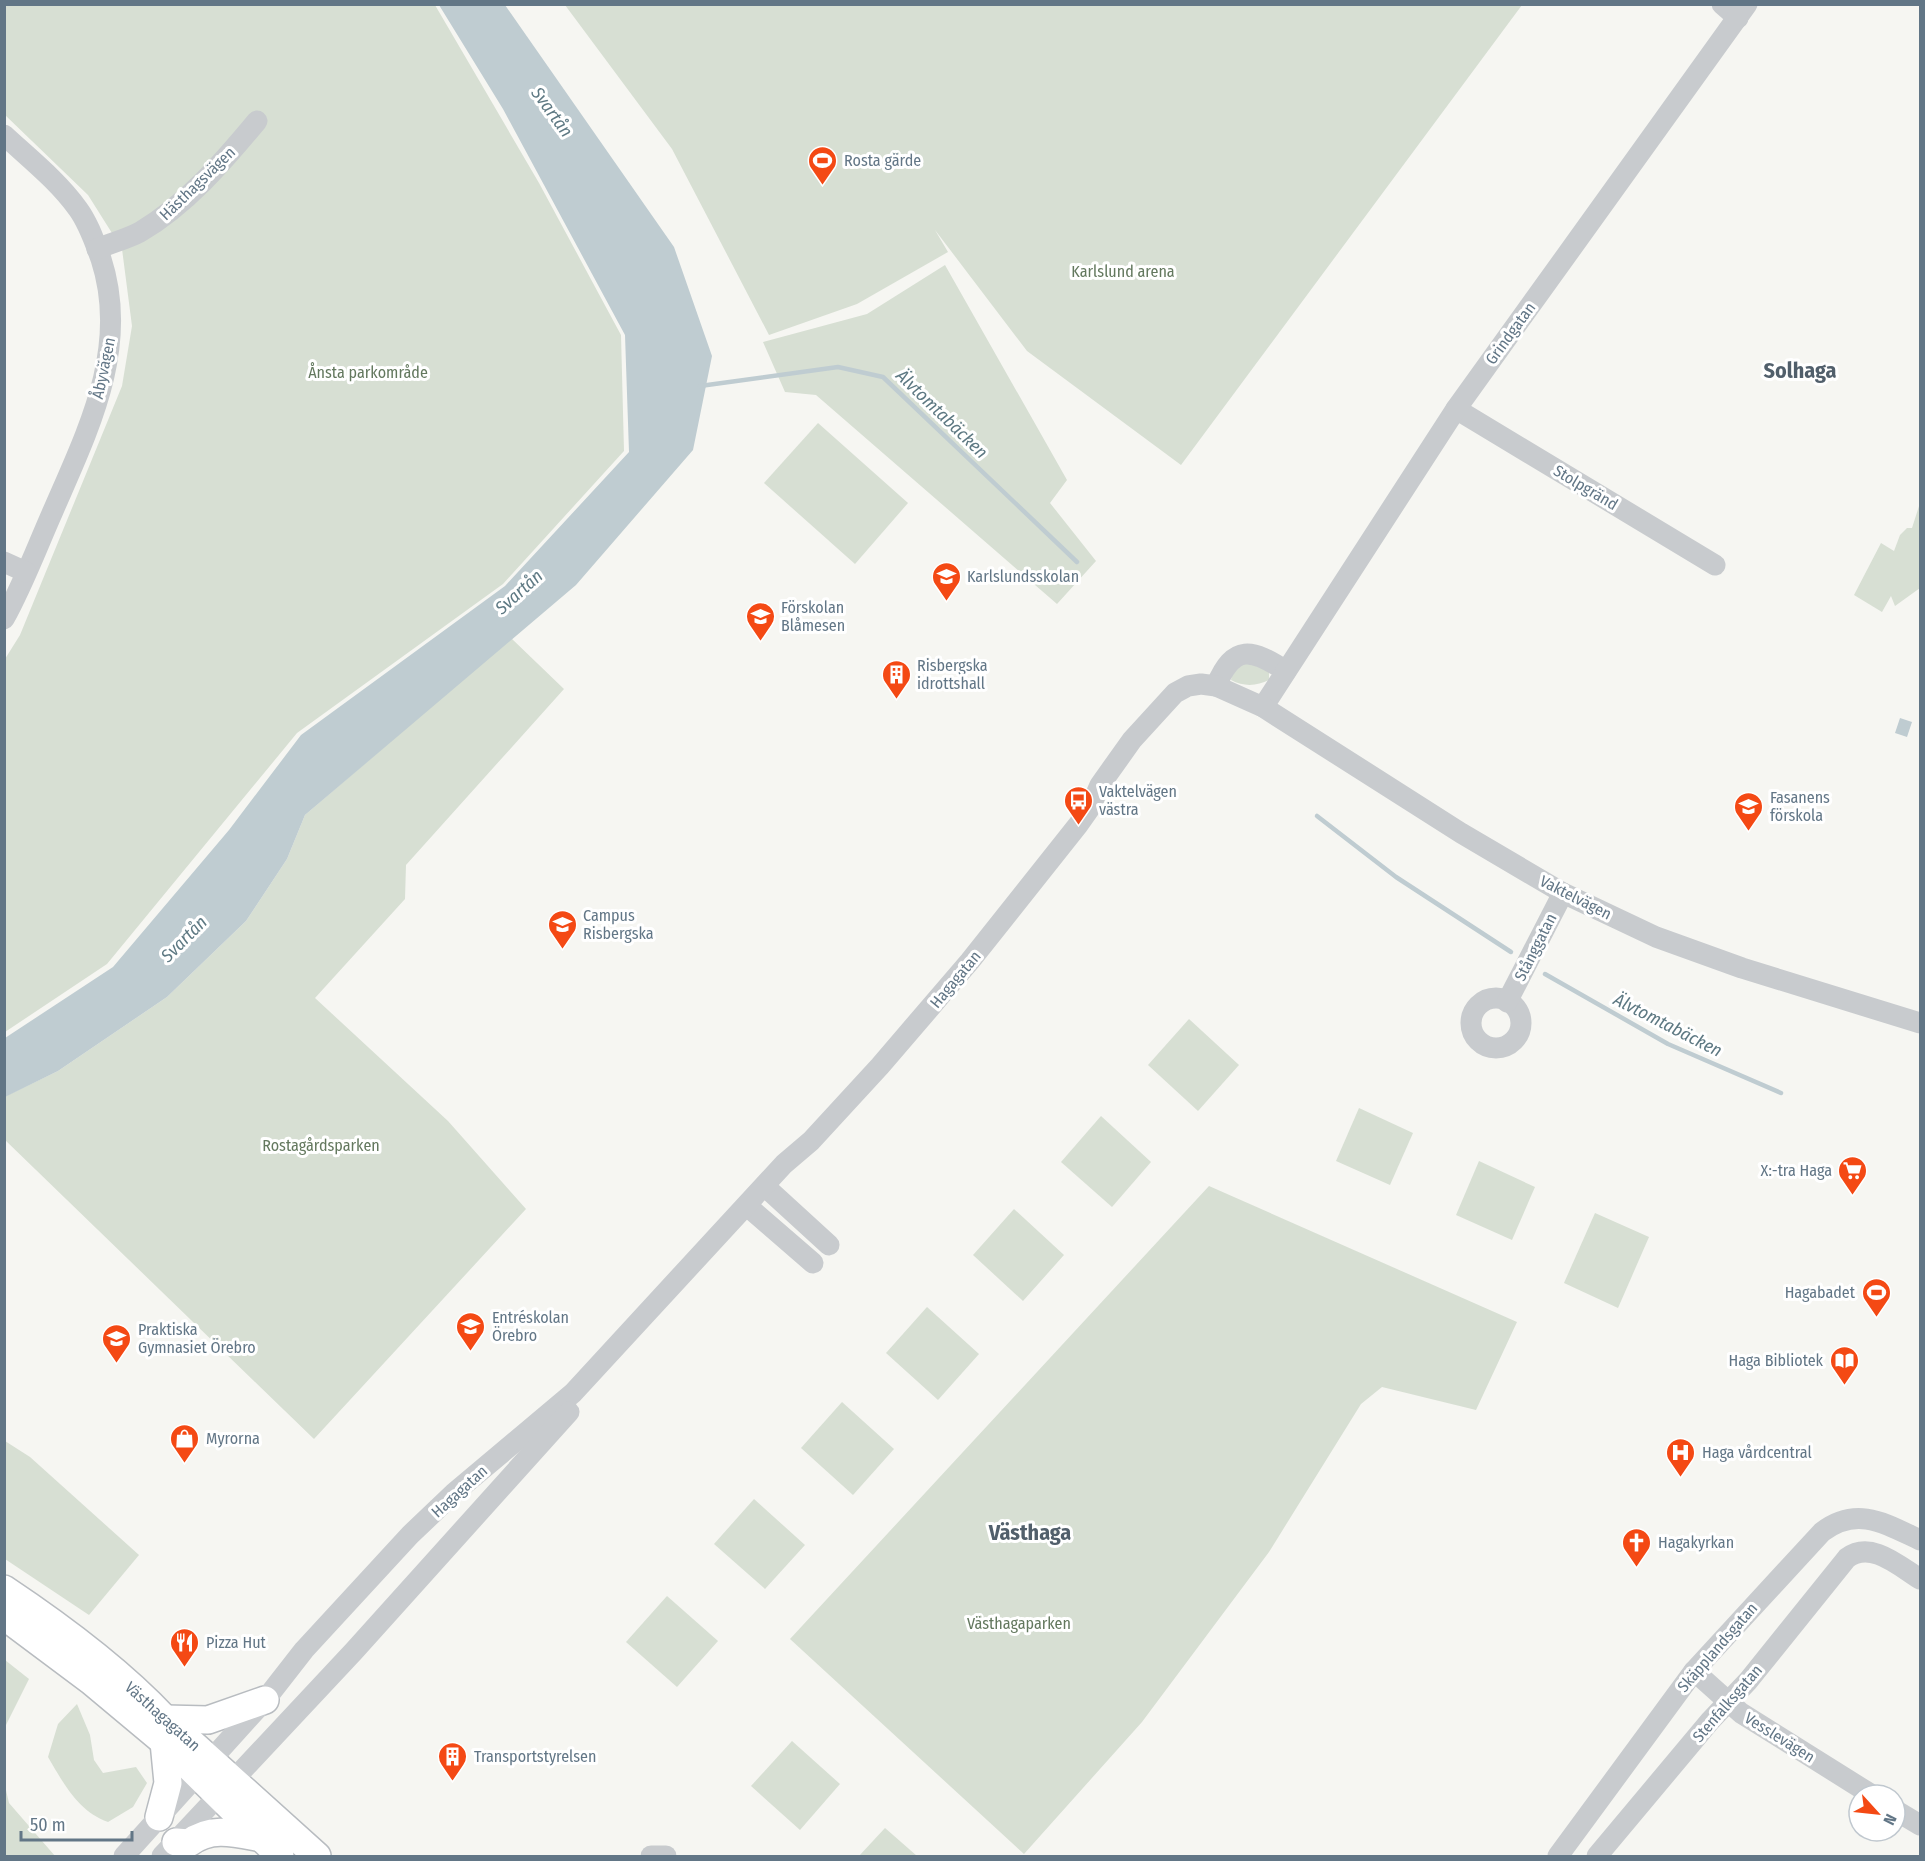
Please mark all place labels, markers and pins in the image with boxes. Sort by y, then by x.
sports icon: Rosta gärde [807,144,839,186]
place label: Rosta gärde [844,151,921,170]
school or university icon: Karlslundsskolan [930,560,962,602]
place label: Karlslundsskolan [967,567,1079,586]
place label: Förskolan Blåmesen [781,598,845,635]
school or university icon: Förskolan Blåmesen [744,600,776,642]
place label: Risbergska idrottshall [917,656,988,693]
building icon: Risbergska idrottshall [880,658,912,700]
place label: Vaktelvägen västra [1099,782,1177,819]
bus stop icon: Vaktelvägen västra [1062,784,1094,826]
place label: Fasanens förskola [1770,788,1830,825]
school or university icon: Fasanens förskola [1733,790,1765,832]
place label: Campus Risbergska [583,906,654,943]
school or university icon: Campus Risbergska [546,908,578,950]
supermarket icon: X:-tra Haga [1837,1154,1869,1196]
place label: X:-tra Haga [1761,1161,1832,1180]
sports icon: Hagabadet [1860,1276,1892,1318]
place label: Hagabadet [1785,1283,1856,1302]
place label: Entréskolan Örebro [492,1308,569,1345]
school or university icon: Entréskolan Örebro [455,1310,487,1352]
place label: Praktiska Gymnasiet Örebro [138,1320,256,1357]
school or university icon: Praktiska Gymnasiet Örebro [101,1322,133,1364]
library icon: Haga Bibliotek [1828,1344,1860,1386]
place label: Haga Bibliotek [1728,1351,1824,1370]
shop icon: Myrorna [169,1422,201,1464]
place label: Myrorna [206,1429,260,1448]
hospital icon: Haga vårdcentral [1665,1436,1697,1478]
place label: Haga vårdcentral [1702,1443,1812,1462]
church icon: Hagakyrkan [1621,1526,1653,1568]
place label: Hagakyrkan [1658,1533,1734,1552]
restaurant icon: Pizza Hut [169,1626,201,1668]
place label: Pizza Hut [206,1633,267,1652]
building icon: Transportstyrelsen [437,1740,469,1782]
place label: Transportstyrelsen [474,1747,596,1766]

